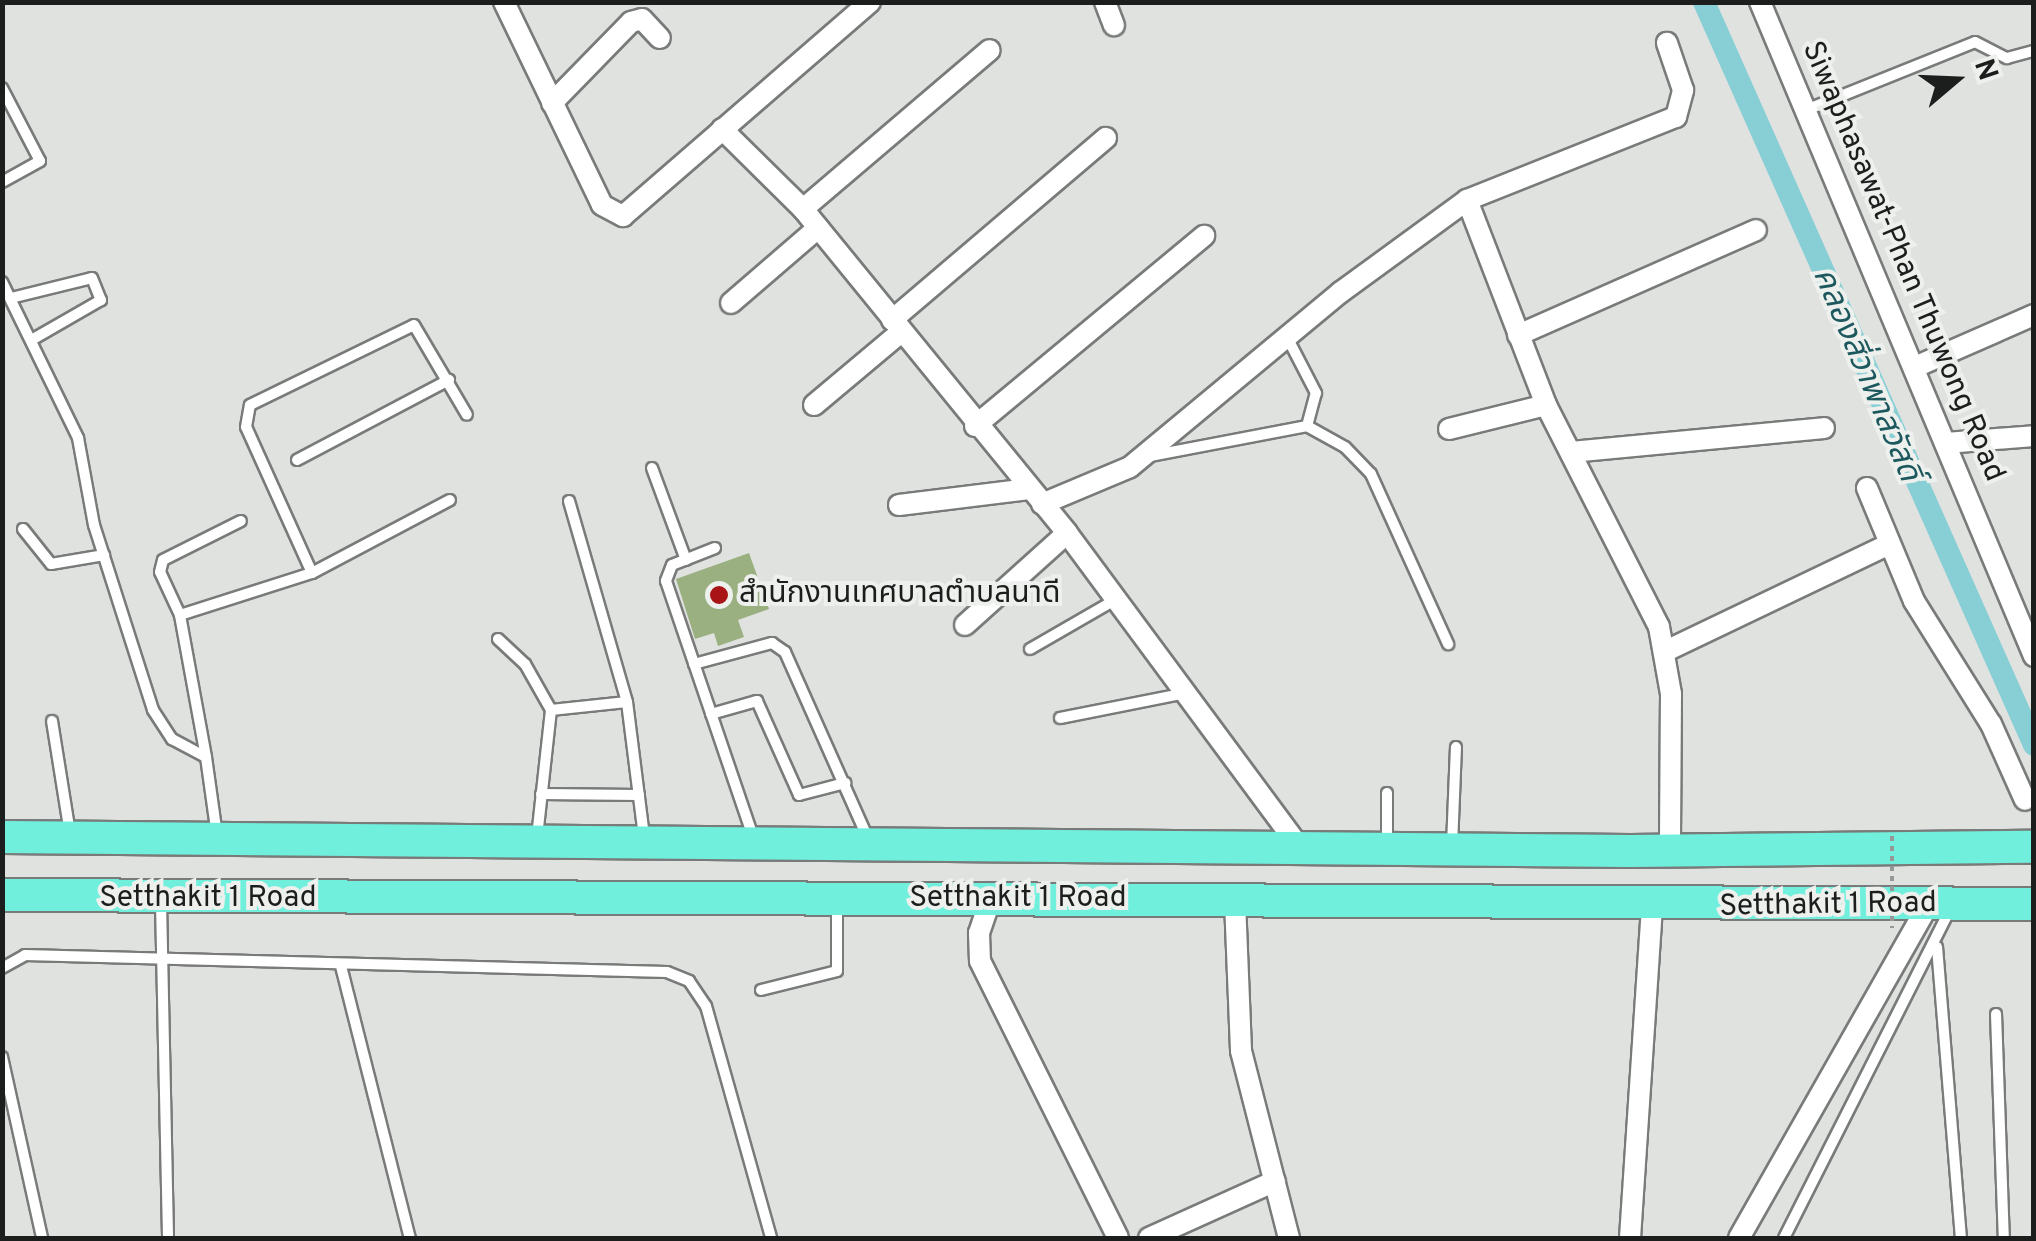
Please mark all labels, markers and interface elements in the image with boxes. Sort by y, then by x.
north arrow [1906,30,2006,130]
street label: Siwaphasawat-Phan Thuwong Road [1792,36,2012,488]
text: N [1964,55,2005,86]
water label: คลองสี่วาพาสวัสดิ์ [1803,263,1927,487]
place label: สำนักงานเทศบาลตำบลนาดี [739,577,1060,613]
marker: สำนักงานเทศบาลตำบลนาดี [708,584,730,606]
street label: Setthakit 1 Road [99,881,317,917]
street label: Setthakit 1 Road [909,881,1127,917]
street label: Setthakit 1 Road [1719,886,1937,926]

